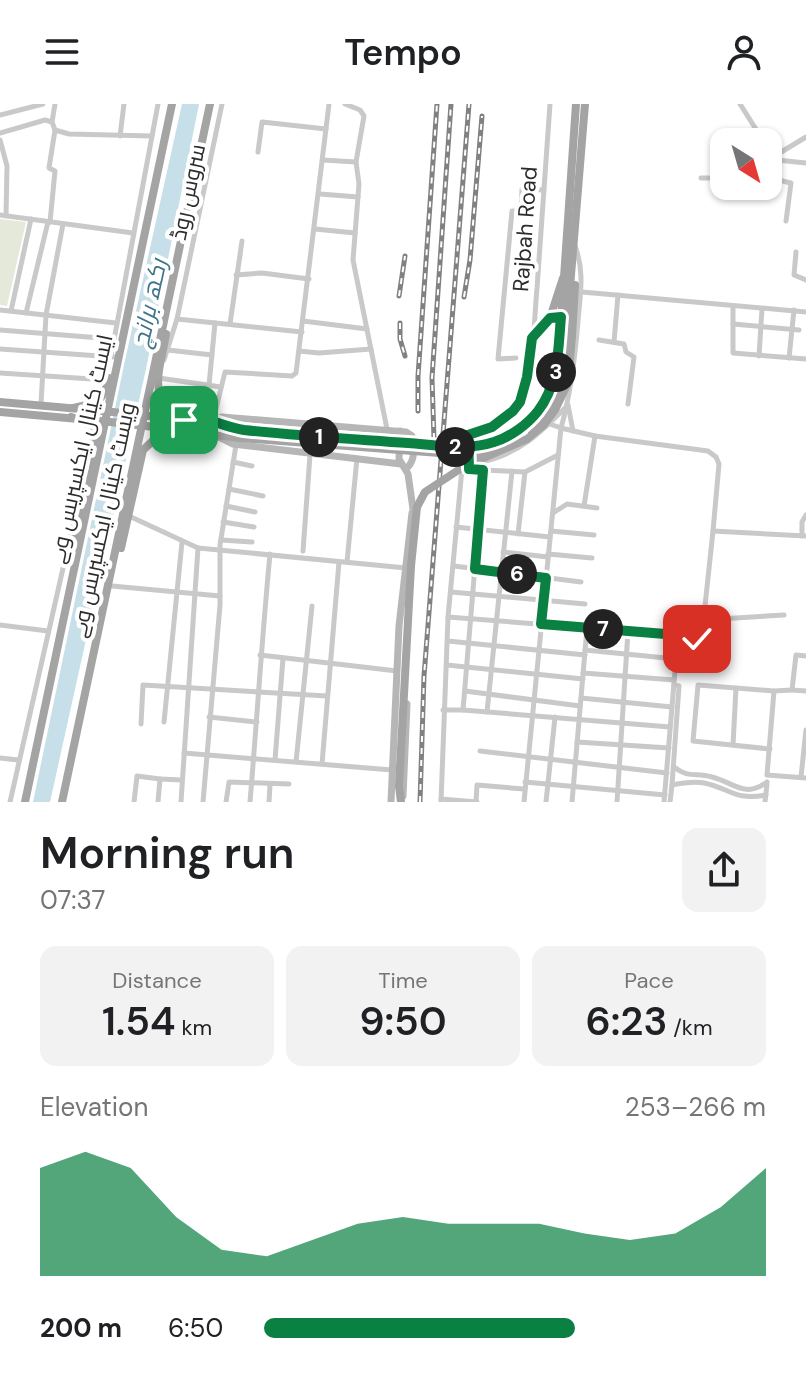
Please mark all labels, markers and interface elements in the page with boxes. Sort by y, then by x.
text: Tempo [344,29,462,76]
icon: menu [40,30,84,74]
icon: person [722,30,766,74]
north arrow [710,128,782,200]
map controls [710,128,782,200]
street label: سروس روڈ [164,141,212,243]
street label: Rajbah Road [506,165,544,293]
water label: رکھ برانچ [124,254,175,351]
street label: ایسٹ کینال ایکسپریس وے [43,332,119,566]
pin: 3 [536,352,576,392]
text: 3 [549,357,563,386]
pin [150,386,218,454]
icon: arrive [162,398,206,442]
street label: ویسٹ کینال ایکسپریس وے [64,400,142,640]
pin: 1 [299,417,339,457]
text: 1 [315,422,323,451]
pin: 2 [435,427,475,467]
text: 2 [449,432,461,461]
pin: 6 [497,554,537,594]
text: 6 [510,559,524,588]
pin [663,605,731,673]
pin: 7 [583,609,623,649]
text: 7 [597,614,609,643]
icon: check [675,617,719,661]
text: Morning run [40,824,294,882]
button: share [682,828,766,912]
text: 07:37 [40,883,105,917]
text: Distance [112,966,202,995]
text: Time [378,966,428,995]
text: Pace [624,966,674,995]
text: 1.54 [102,995,176,1047]
text: 9:50 [359,995,447,1047]
text: 6:23 [585,995,667,1047]
text: km [176,1013,212,1042]
text: /km [667,1013,713,1042]
text: Elevation [40,1090,148,1124]
text: 253–266 m [625,1090,766,1124]
text: 200 m [40,1311,122,1345]
text: 6:50 [168,1311,223,1345]

